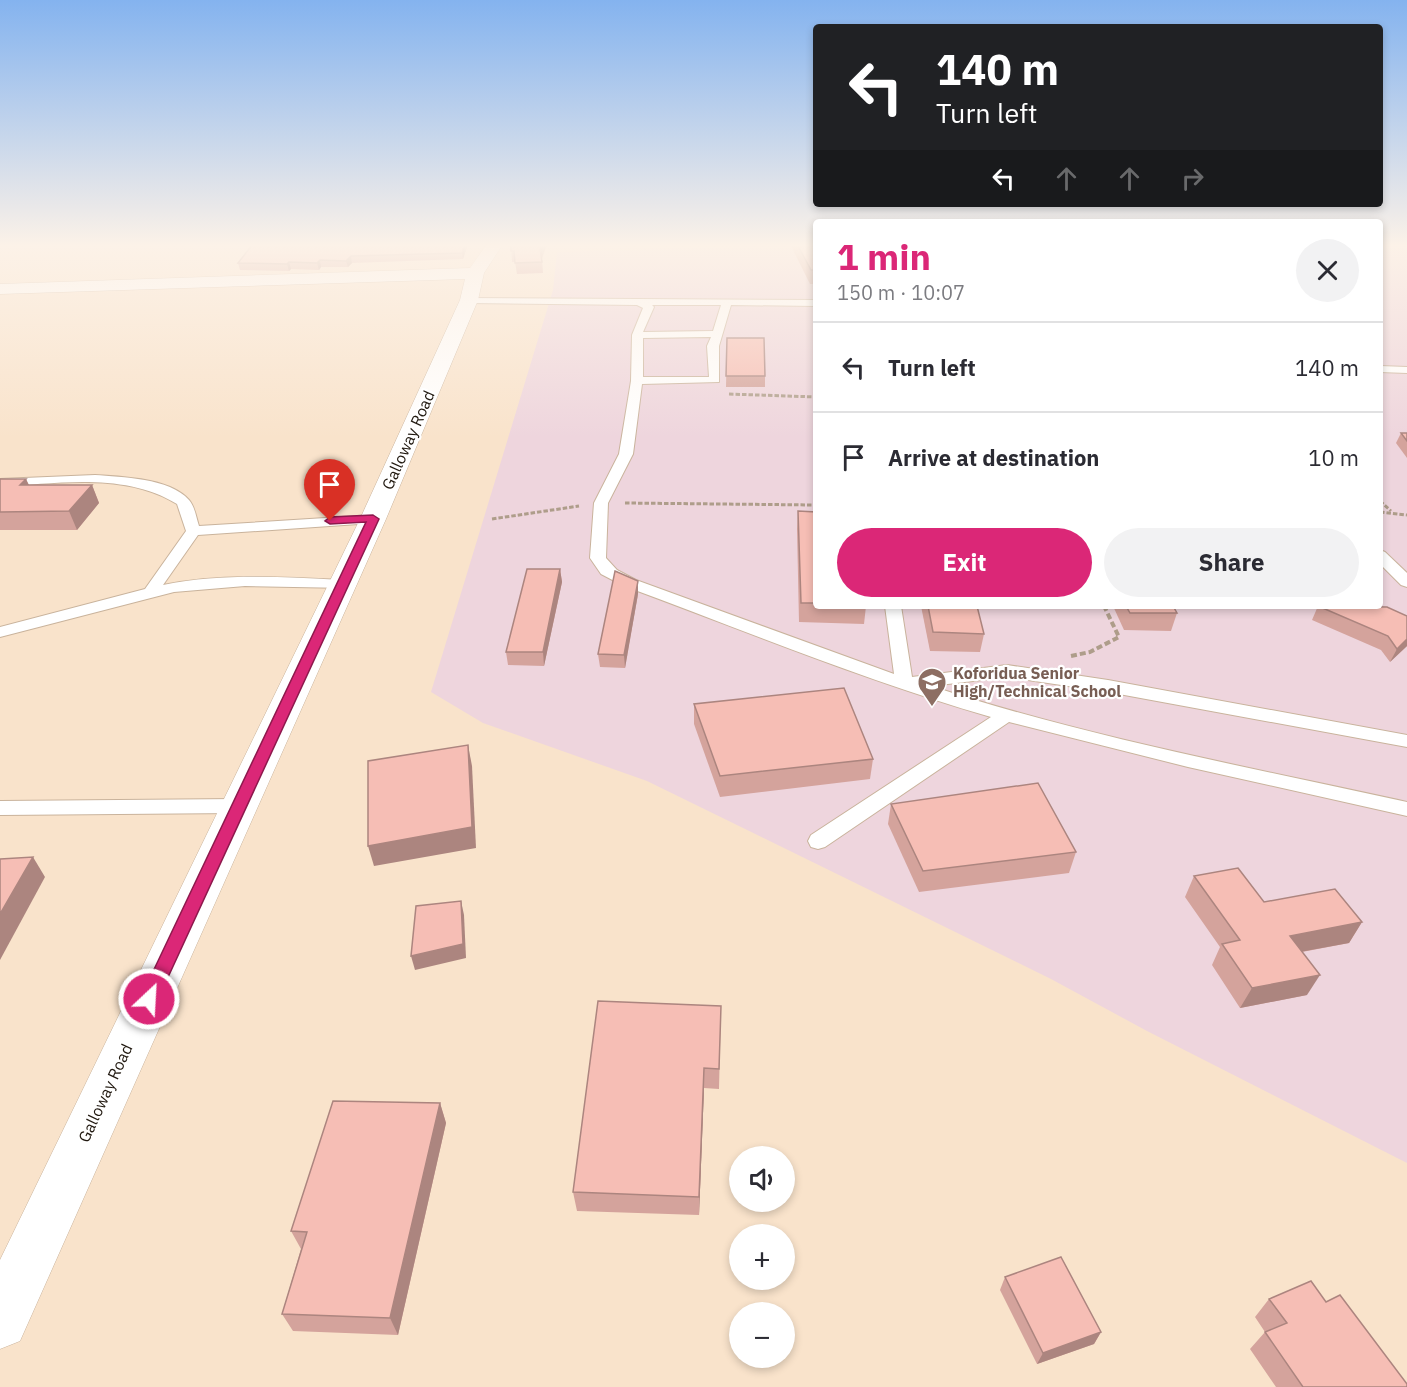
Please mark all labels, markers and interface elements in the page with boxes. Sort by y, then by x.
text: 140 m [936,42,1059,97]
icon: left [837,48,915,126]
text: Turn left [936,95,1037,130]
icon: left [987,162,1020,195]
icon: ahead [1050,162,1083,195]
icon: ahead [1113,162,1146,195]
icon: right [1176,162,1209,195]
text: 1 min [837,233,931,280]
button: close [1296,239,1359,302]
text: 150 m · 10:07 [837,279,965,306]
icon: left [837,351,870,384]
text: Turn left [888,353,976,382]
text: 140 m [1295,353,1359,382]
street label: Galloway Road [377,387,439,493]
icon: arrive [837,441,870,474]
text: Arrive at destination [888,443,1099,472]
text: 10 m [1308,443,1359,472]
pin [304,459,355,521]
icon: arrive [313,468,346,501]
button: Exit [837,528,1092,597]
button: Share [1104,528,1359,597]
place label: Koforidua Senior High/Technical School [953,663,1121,701]
school or university icon: Koforidua Senior High/Technical School [916,666,948,708]
position arrow [117,967,181,1031]
street label: Galloway Road [73,1041,137,1145]
map controls [729,1146,795,1368]
button: sound [729,1146,795,1212]
button: + [729,1224,795,1290]
button: − [729,1302,795,1368]

